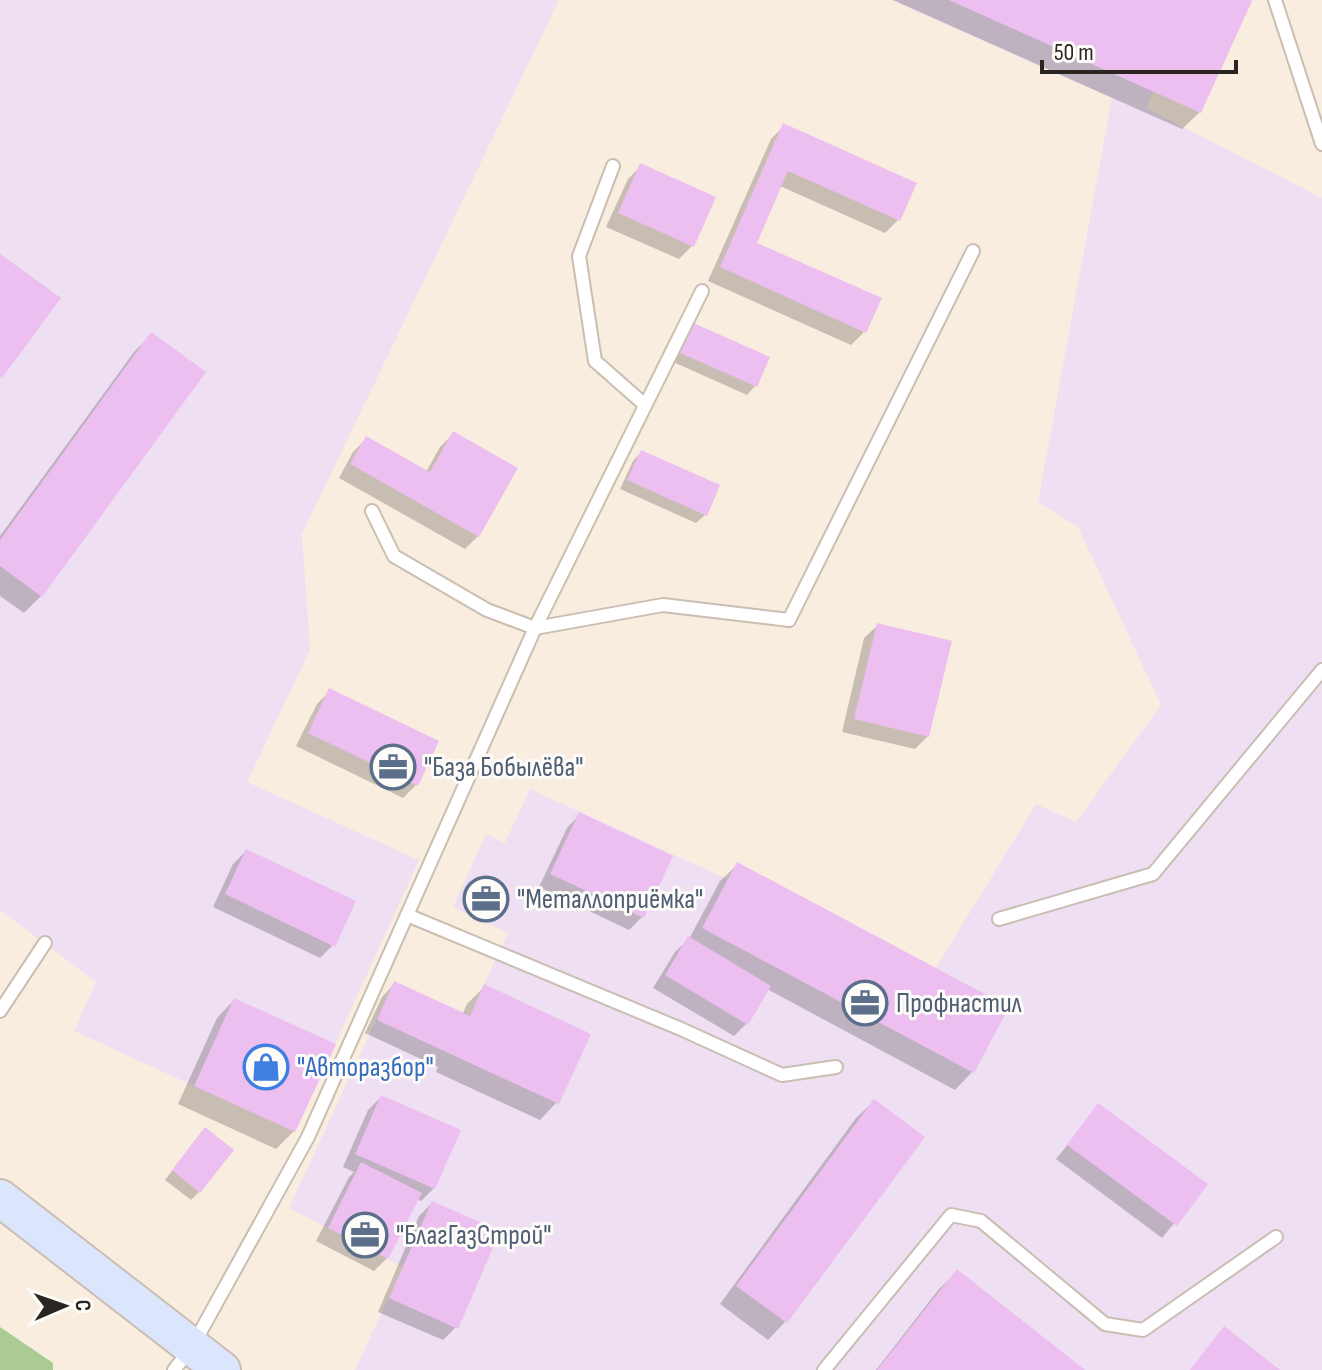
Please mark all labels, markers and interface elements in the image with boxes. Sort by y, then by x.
scale bar [1042,24,1236,74]
text: 50 m [1054,38,1094,67]
office icon: "База Бобылёва" [369,743,417,791]
place label: "База Бобылёва" [424,751,584,784]
office icon: "Металлоприёмка" [462,875,510,923]
place label: "Металлоприёмка" [517,883,703,916]
office icon: Профнастил [841,979,889,1027]
place label: Профнастил [896,987,1022,1020]
shop icon: "Авторазбор" [242,1043,290,1091]
place label: "Авторазбор" [297,1051,434,1084]
office icon: "БлагГазСтрой" [341,1211,389,1259]
place label: "БлагГазСтрой" [396,1219,551,1252]
north arrow [24,1266,104,1346]
text: С [69,1299,96,1311]

